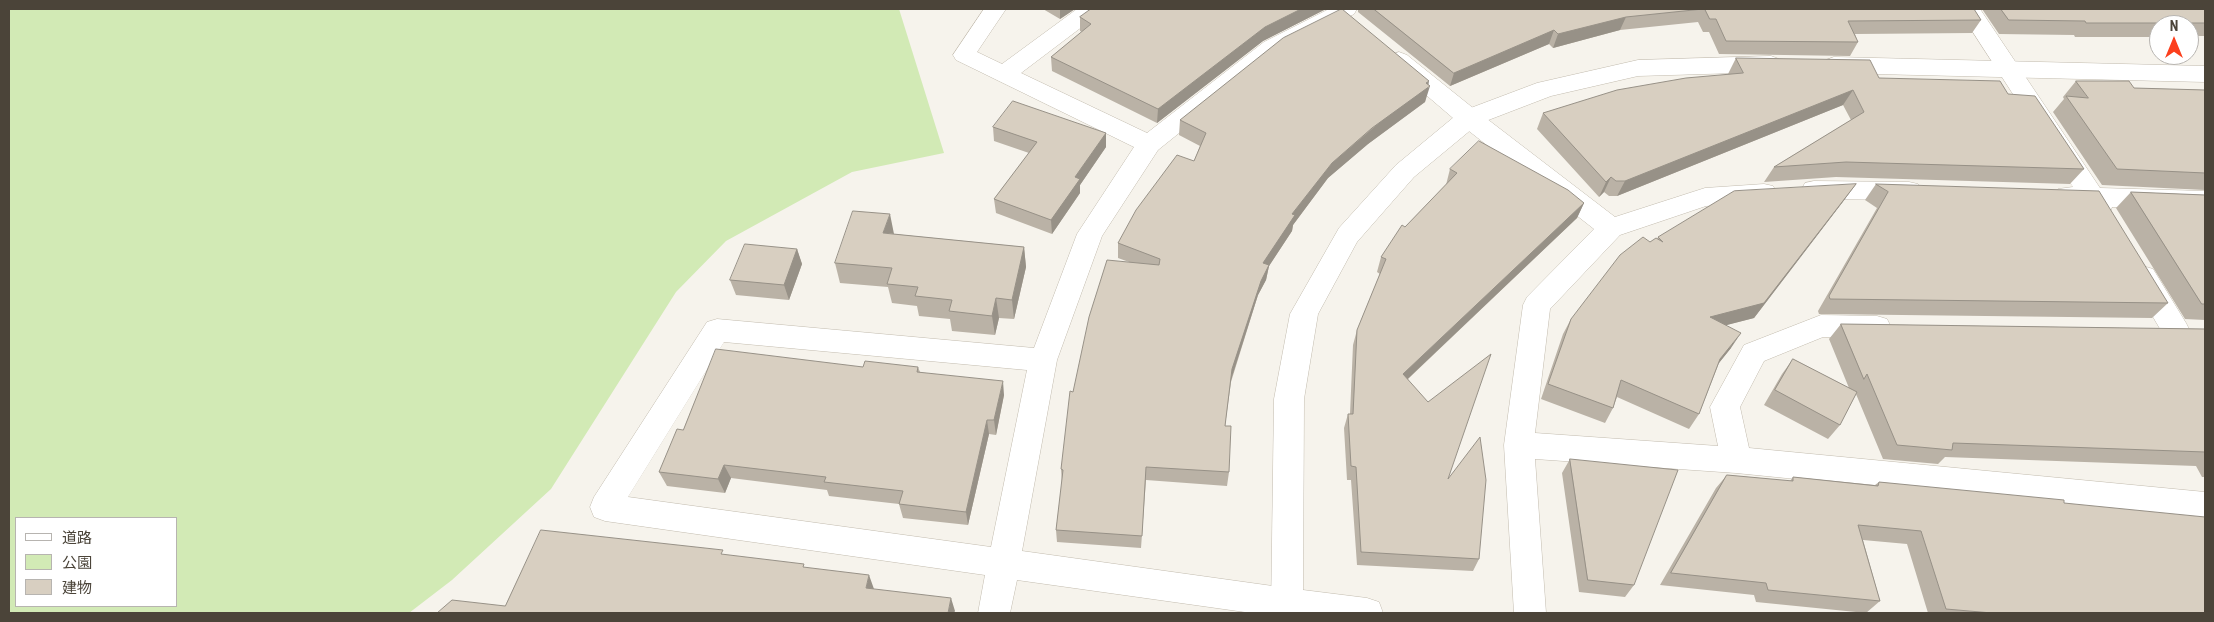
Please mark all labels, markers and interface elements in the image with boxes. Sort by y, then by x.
north arrow [2149,15,2199,65]
text: N [2170,18,2178,34]
legend [15,517,178,607]
text: 道路 [62,529,92,547]
text: 公園 [62,554,92,572]
text: 建物 [62,579,92,597]

